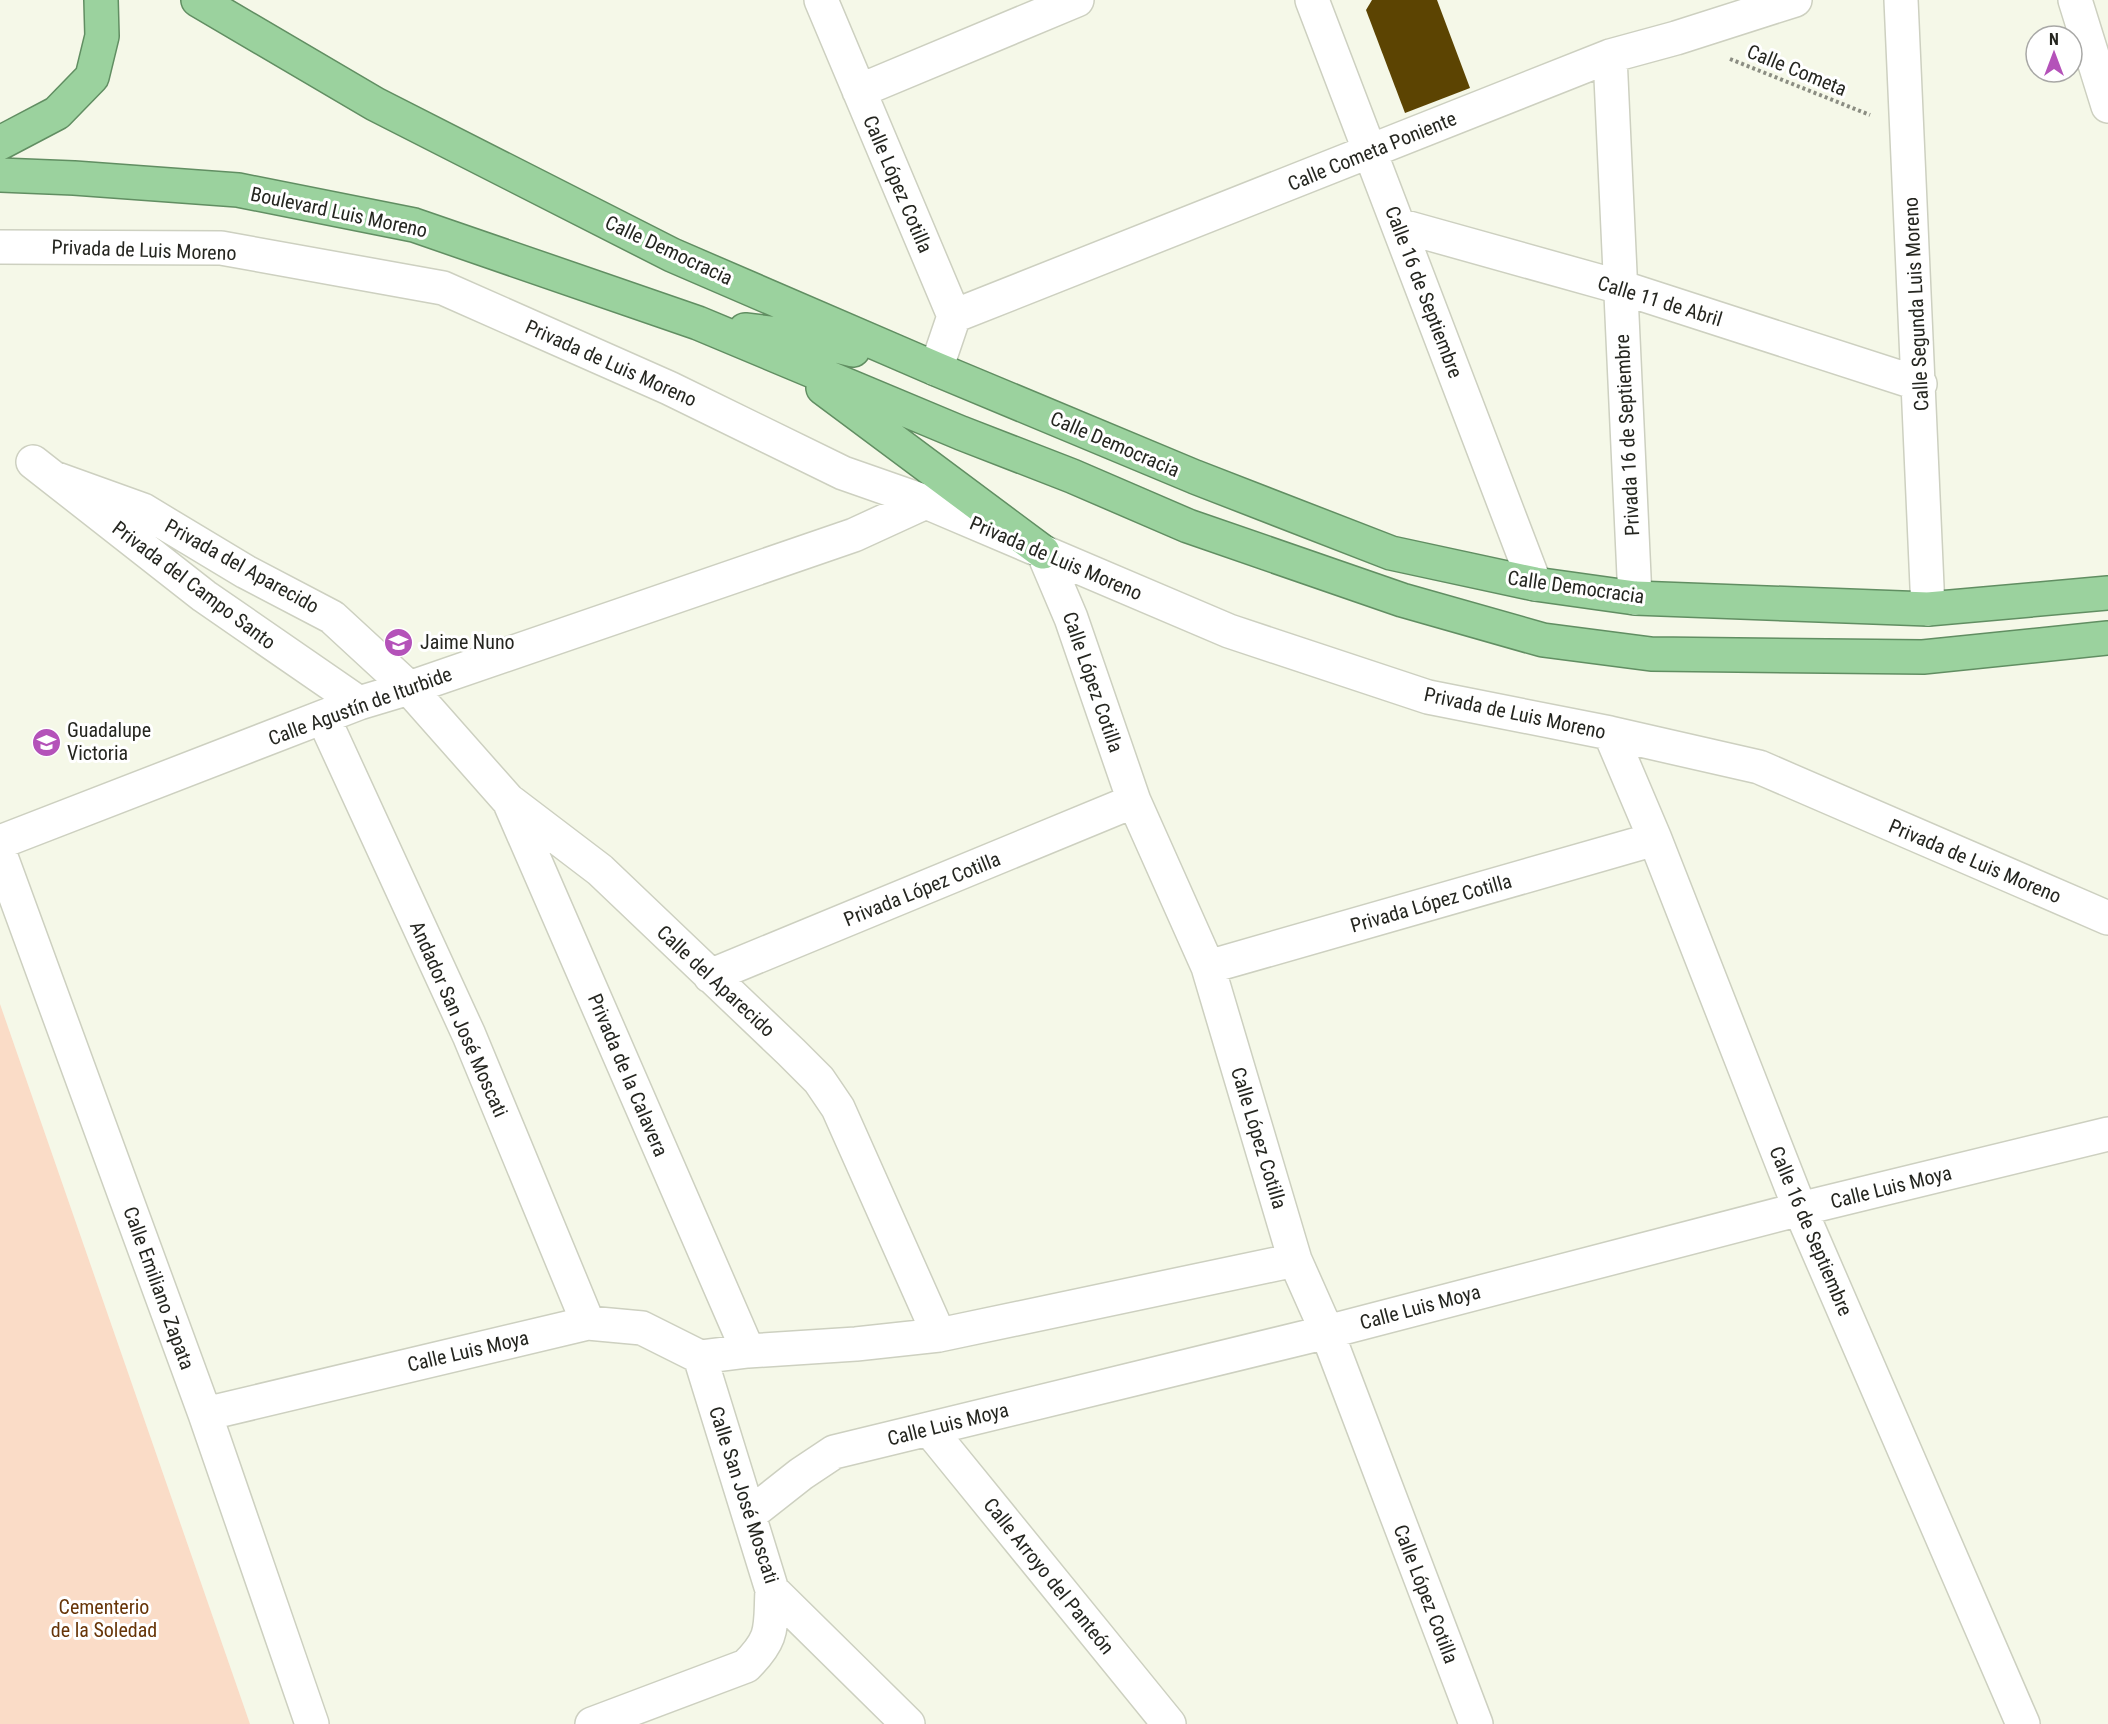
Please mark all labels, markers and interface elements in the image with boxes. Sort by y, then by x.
north arrow [2024,24,2084,84]
text: N [2049,30,2059,49]
street label: Calle Cometa [1744,39,1850,101]
street label: Calle Cometa Poniente [1284,106,1460,196]
street label: Calle López Cotilla [858,112,938,256]
street label: Boulevard Luis Moreno [248,182,430,242]
street label: Calle Segunda Luis Moreno [1898,196,1934,412]
street label: Calle 16 de Septiembre [1380,203,1468,381]
street label: Calle Democracia [601,210,737,290]
street label: Privada de Luis Moreno [51,235,237,265]
street label: Calle 11 de Abril [1595,271,1725,331]
street label: Privada de Luis Moreno [522,314,700,412]
street label: Privada 16 de Septiembre [1610,334,1644,536]
street label: Calle Democracia [1047,406,1183,482]
street label: Privada de Luis Moreno [966,511,1146,605]
street label: Privada del Aparecido [161,514,323,618]
street label: Privada del Campo Santo [108,516,280,654]
street label: Calle Democracia [1506,566,1646,608]
street label: Calle López Cotilla [1058,609,1128,755]
school or university icon: Jaime Nuno [383,626,415,658]
place label: Jaime Nuno [420,630,515,654]
street label: Calle Agustín de Iturbide [265,662,455,750]
street label: Privada de Luis Moreno [1422,682,1608,744]
place label: Guadalupe Victoria [67,718,151,765]
school or university icon: Guadalupe Victoria [30,726,62,758]
street label: Privada de Luis Moreno [1885,814,2065,908]
street label: Privada López Cotilla [840,847,1004,931]
street label: Privada López Cotilla [1348,868,1514,938]
street label: Andador San José Moscati [405,917,513,1121]
street label: Calle del Aparecido [652,920,780,1042]
street label: Privada de la Calavera [583,990,673,1160]
street label: Calle López Cotilla [1226,1064,1292,1212]
street label: Calle 16 de Septiembre [1764,1143,1858,1319]
street label: Calle Luis Moya [1828,1160,1954,1214]
street label: Calle Emiliano Zapata [118,1203,200,1373]
street label: Calle Luis Moya [1357,1279,1483,1335]
street label: Calle Luis Moya [405,1325,531,1377]
street label: Calle Luis Moya [885,1397,1011,1451]
street label: Calle San José Moscati [704,1403,784,1587]
street label: Calle Arroyo del Panteón [979,1493,1119,1659]
street label: Calle López Cotilla [1388,1521,1464,1667]
park label: Cementerio de la Soledad [51,1595,157,1642]

